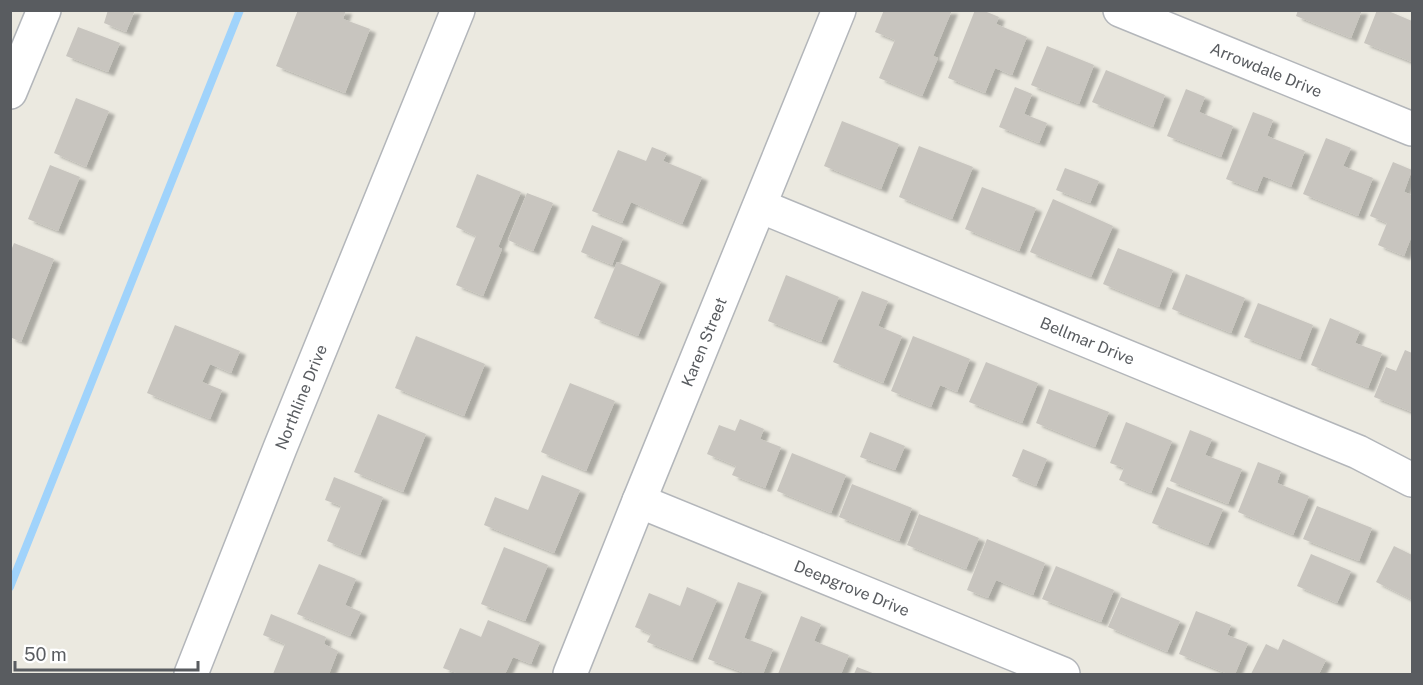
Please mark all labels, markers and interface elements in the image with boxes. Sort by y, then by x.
street label: Arrowdale Drive [1208,38,1325,101]
street label: Karen Street [677,294,730,389]
street label: Bellmar Drive [1037,313,1137,369]
street label: Northline Drive [271,342,331,452]
street label: Deepgrove Drive [791,556,912,620]
scale bar [15,634,198,672]
text: 50 m [24,644,67,665]

